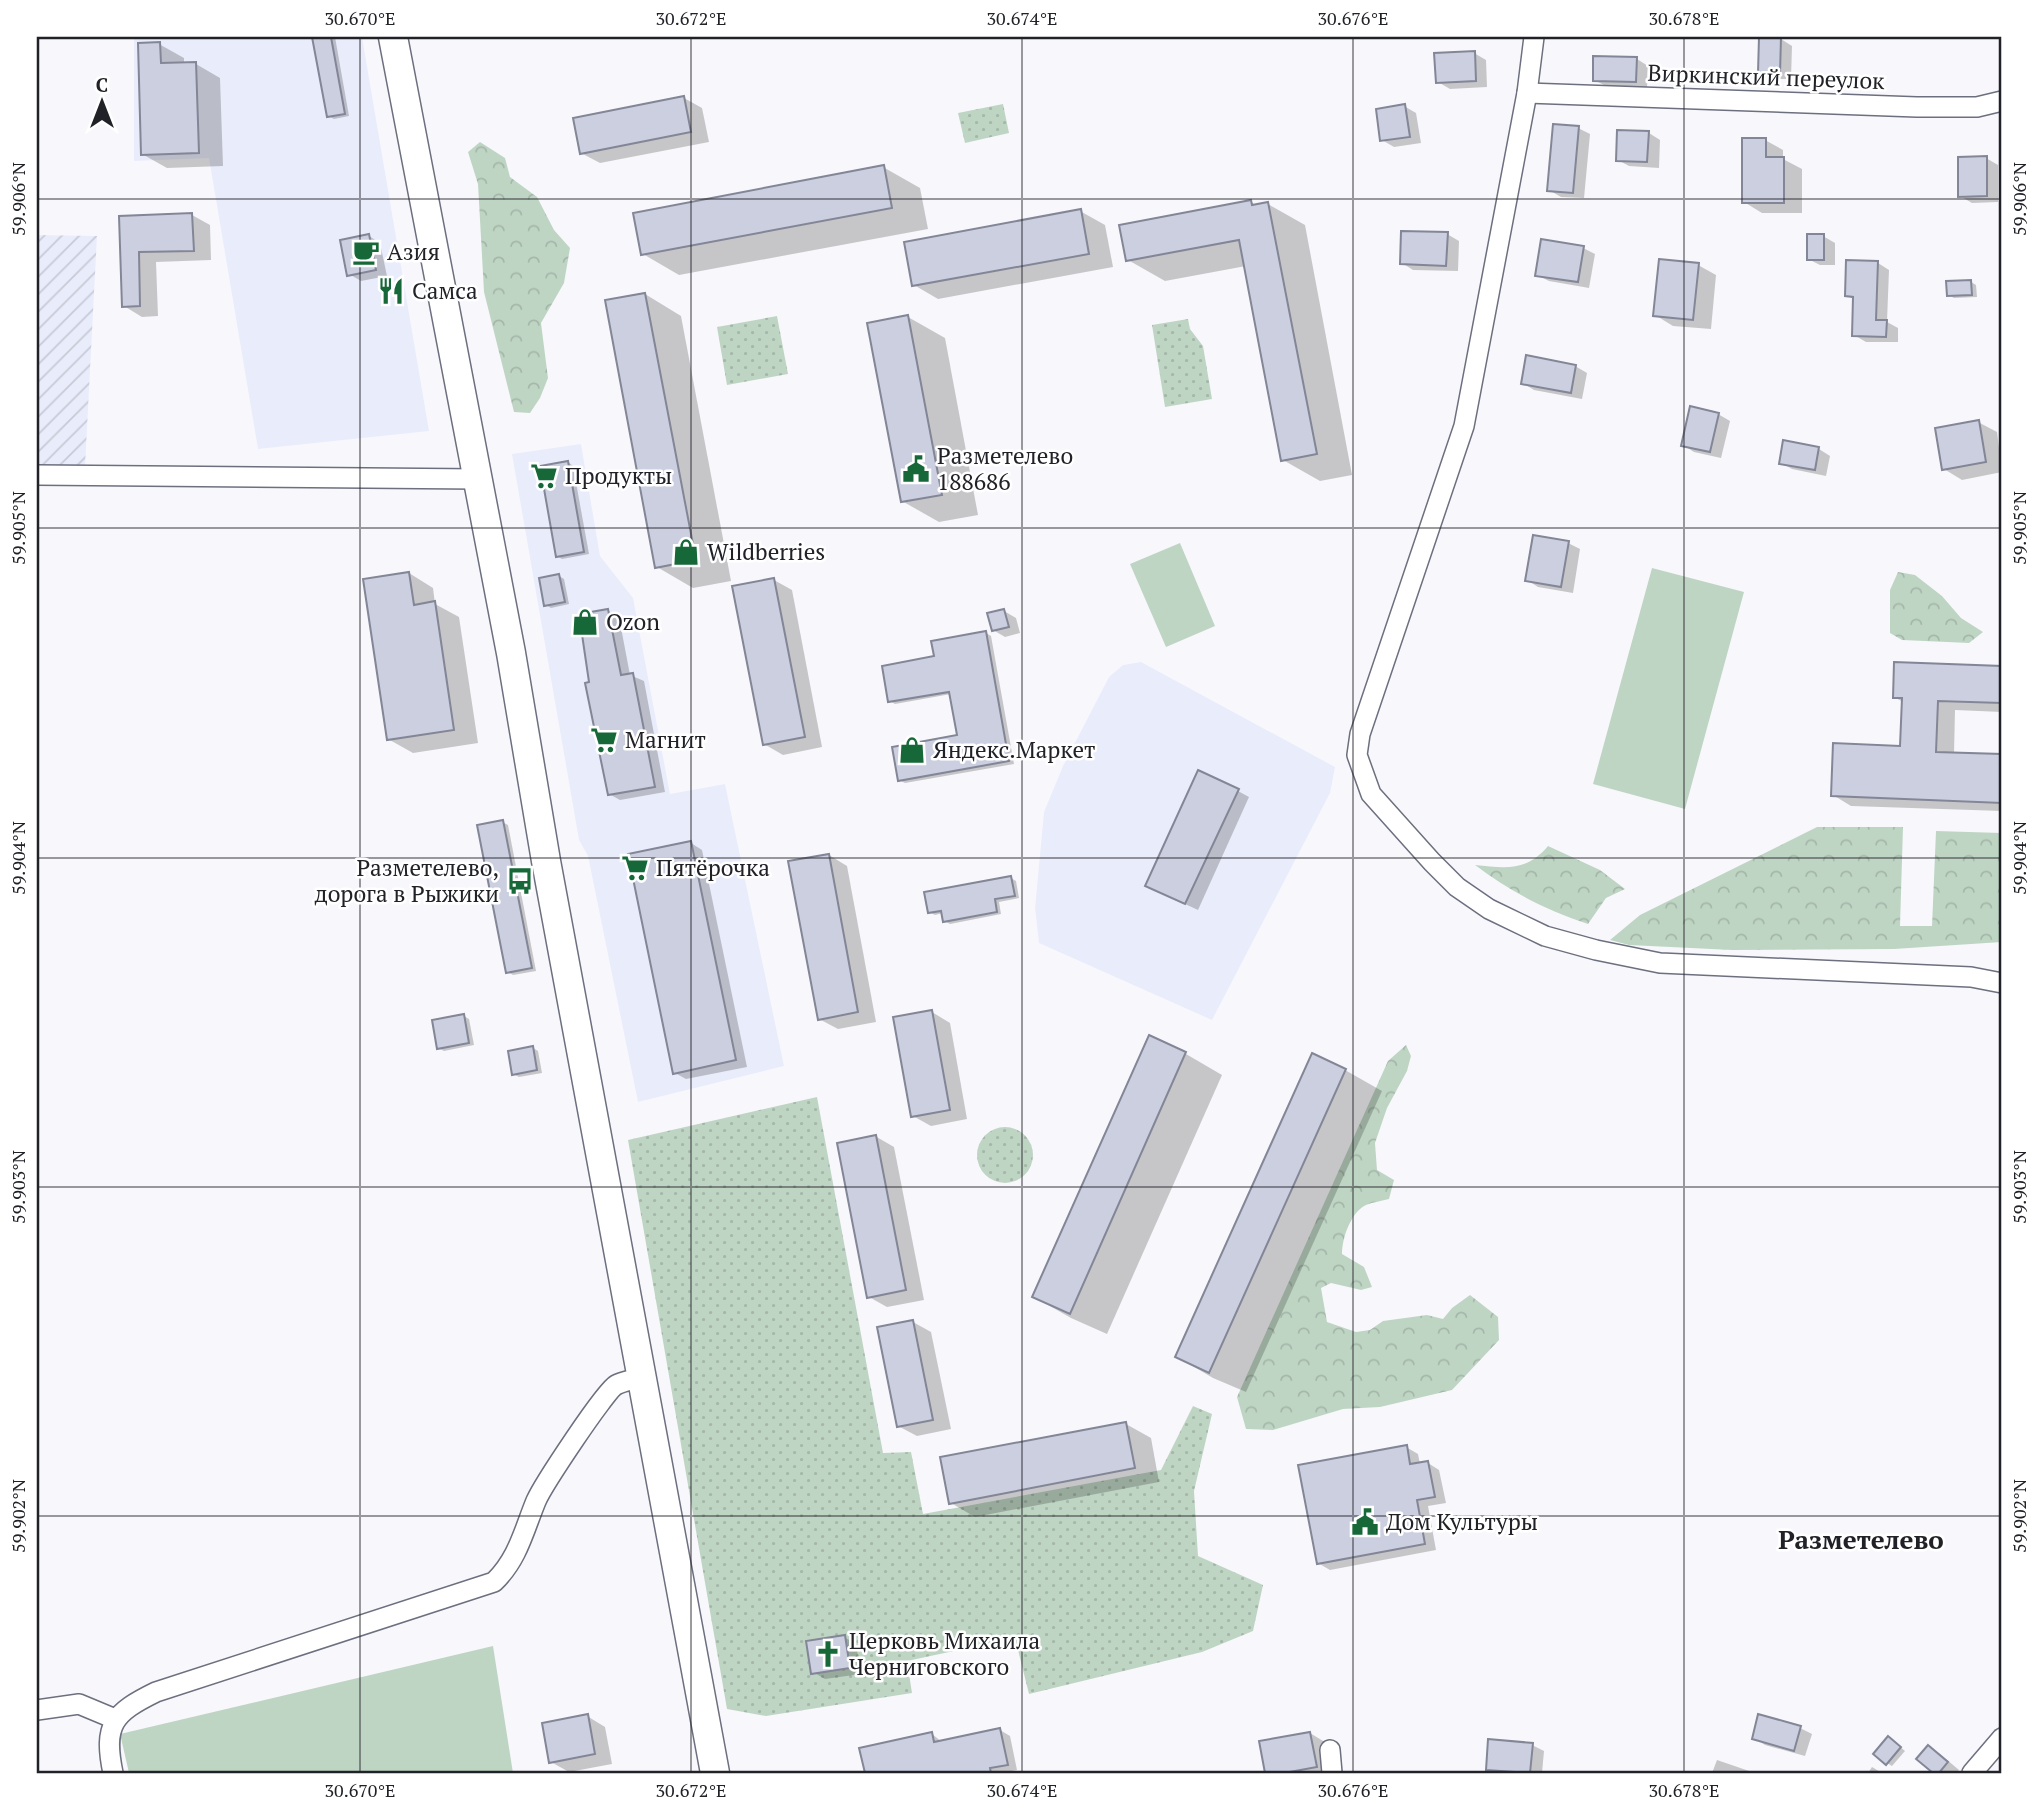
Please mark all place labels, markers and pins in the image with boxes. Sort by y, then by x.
place label: Азия [387,236,440,267]
cafe icon: Азия [351,237,381,267]
place label: Самса [412,275,478,306]
restaurant icon: Самса [376,276,406,306]
place label: Разметелево 188686 [937,440,1073,497]
public building icon: Разметелево 188686 [901,454,931,484]
place label: Продукты [565,460,672,491]
supermarket icon: Продукты [529,461,559,491]
place label: Wildberries [707,536,825,567]
shop icon: Wildberries [671,537,701,567]
place label: Ozon [606,606,660,637]
shop icon: Ozon [570,607,600,637]
place label: Магнит [625,724,706,755]
supermarket icon: Магнит [589,725,619,755]
place label: Яндекс.Маркет [933,734,1095,765]
shop icon: Яндекс.Маркет [897,735,927,765]
place label: Разметелево, дорога в Рыжики [314,852,499,909]
place label: Пятёрочка [656,852,770,883]
supermarket icon: Пятёрочка [620,853,650,883]
bus stop icon: Разметелево, дорога в Рыжики [505,866,535,896]
place label: Дом Культуры [1386,1506,1538,1537]
public building icon: Дом Культуры [1350,1507,1380,1537]
place label: Церковь Михаила Черниговского [849,1625,1040,1682]
church icon: Церковь Михаила Черниговского [813,1639,843,1669]

